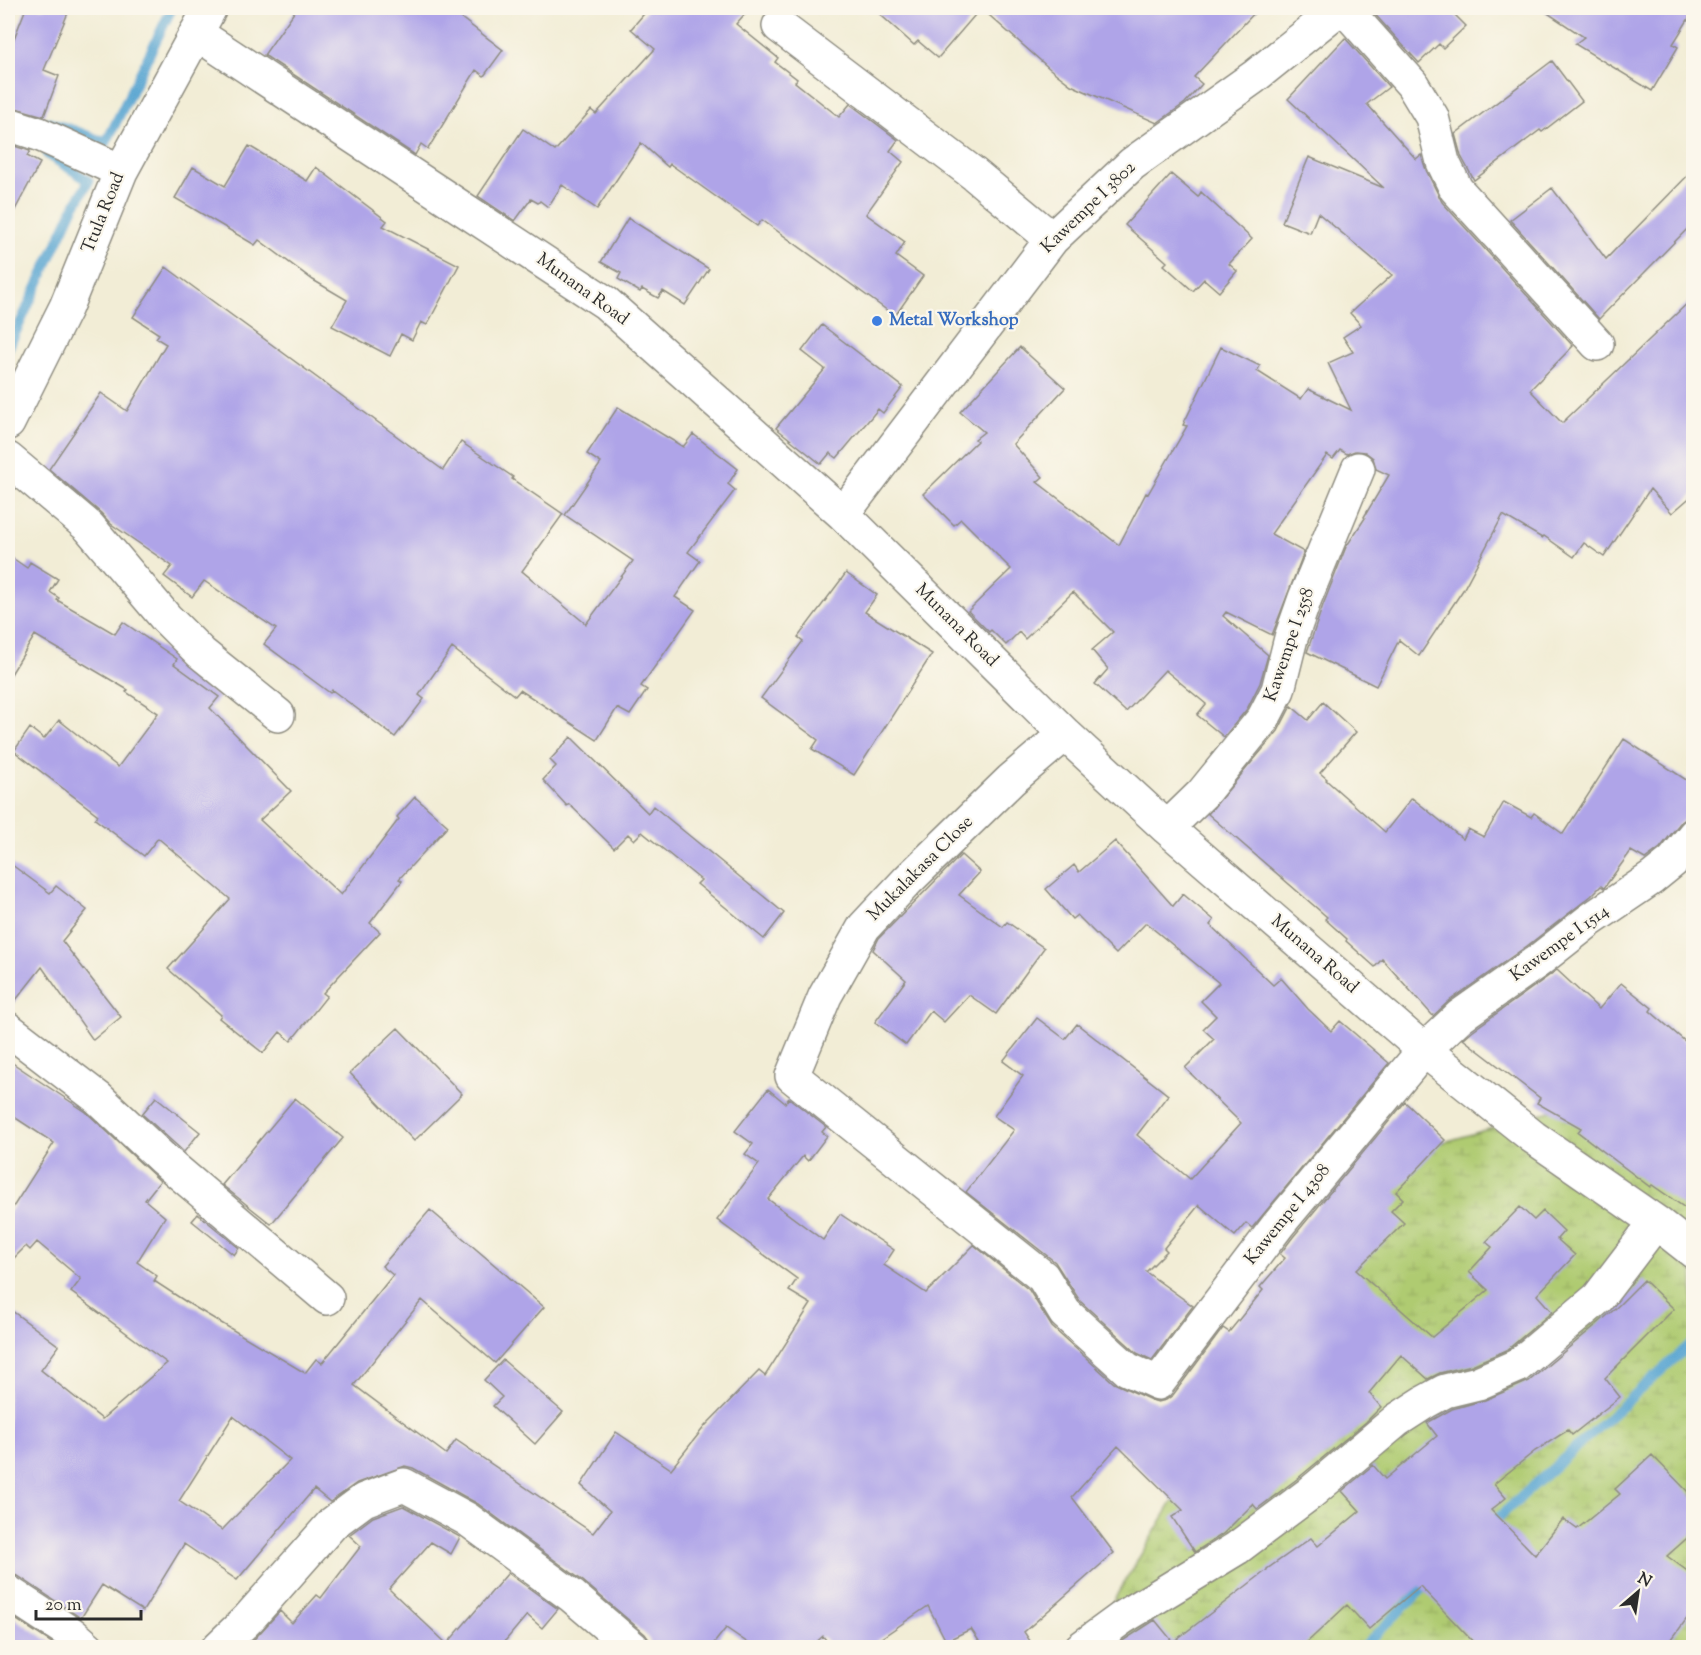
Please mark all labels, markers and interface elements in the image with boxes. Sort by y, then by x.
street label: Kawempe I 3802 [1036,155,1143,260]
street label: Ttula Road [76,169,132,257]
street label: Munana Road [530,248,634,332]
place label: Metal Workshop [889,308,1019,334]
marker: Metal Workshop [870,314,884,328]
street label: Munana Road [908,578,1004,674]
street label: Kawempe I 2558 [1258,585,1322,705]
street label: Mukalakasa Close [862,810,980,928]
street label: Kawempe I 1514 [1505,899,1615,989]
street label: Munana Road [1264,909,1364,1001]
street label: Kawempe I 4308 [1239,1159,1337,1271]
north arrow [1608,1562,1668,1622]
text: N [1633,1568,1655,1594]
scale bar [36,1583,141,1621]
text: 20 m [45,1593,82,1619]

